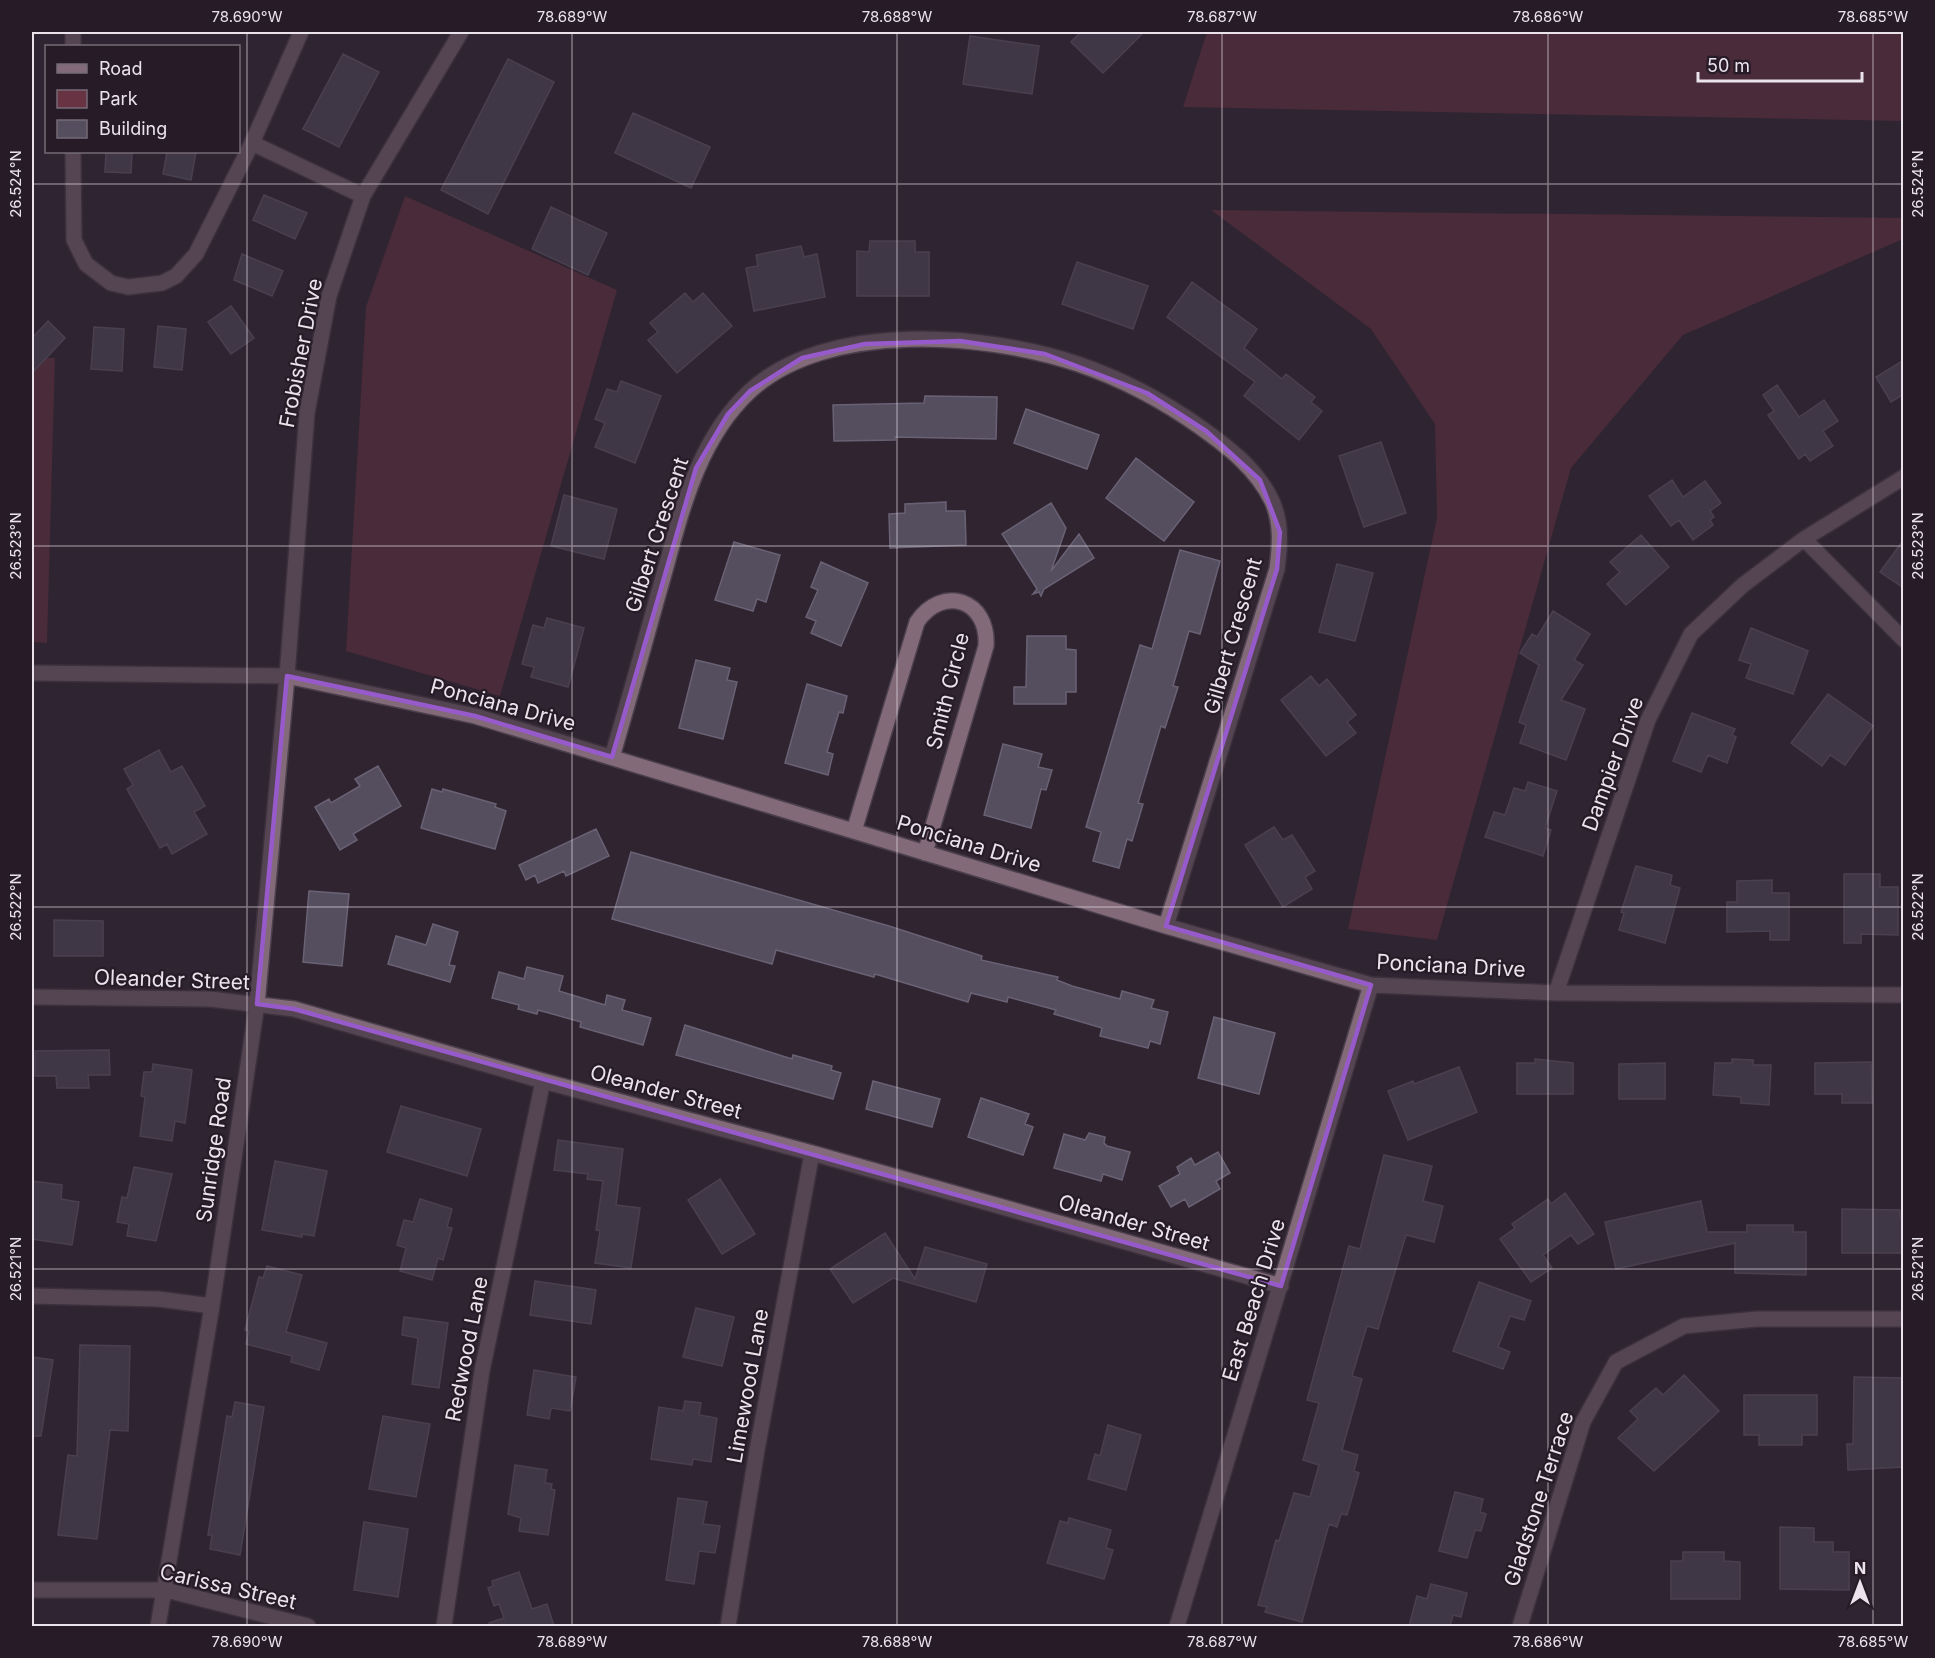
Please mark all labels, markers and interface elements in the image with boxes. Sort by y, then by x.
text: 78.690°W [212,7,283,26]
text: 78.689°W [537,7,608,26]
text: 78.688°W [862,7,932,26]
text: 78.687°W [1187,7,1257,26]
text: 78.686°W [1513,7,1584,26]
text: 78.685°W [1838,7,1908,26]
legend [45,45,240,153]
scale bar [1698,45,1862,83]
text: 50 m [1707,55,1750,76]
text: Road [99,58,142,79]
text: Park [99,88,138,109]
text: Building [99,118,167,139]
text: 26.524°N [6,150,25,218]
text: 26.524°N [1908,150,1927,218]
street label: Frobisher Drive [274,276,327,430]
street label: Gilbert Crescent [620,454,693,616]
text: 26.523°N [6,512,25,580]
text: 26.523°N [1908,512,1927,580]
street label: Gilbert Crescent [1198,555,1267,717]
street label: Smith Circle [921,630,974,752]
street label: Ponciana Drive [428,673,579,736]
street label: Dampier Drive [1577,693,1648,835]
street label: Ponciana Drive [894,810,1044,877]
text: 26.522°N [6,873,25,941]
text: 26.522°N [1908,873,1927,941]
street label: Ponciana Drive [1376,949,1526,982]
street label: Oleander Street [94,964,251,995]
street label: Oleander Street [588,1059,745,1124]
street label: Sunridge Road [191,1076,236,1224]
street label: Oleander Street [1056,1189,1213,1256]
street label: East Beach Drive [1217,1216,1290,1384]
text: 26.521°N [6,1237,25,1301]
text: 26.521°N [1908,1237,1927,1301]
street label: Redwood Lane [440,1274,493,1424]
street label: Limewood Lane [722,1307,773,1465]
street label: Gladstone Terrace [1498,1408,1579,1590]
north arrow [1830,1553,1890,1613]
text: N [1854,1558,1866,1578]
street label: Carissa Street [157,1559,299,1614]
text: 78.690°W [212,1632,283,1651]
text: 78.689°W [537,1632,608,1651]
text: 78.688°W [862,1632,932,1651]
text: 78.687°W [1187,1632,1257,1651]
text: 78.686°W [1513,1632,1584,1651]
text: 78.685°W [1838,1632,1908,1651]

